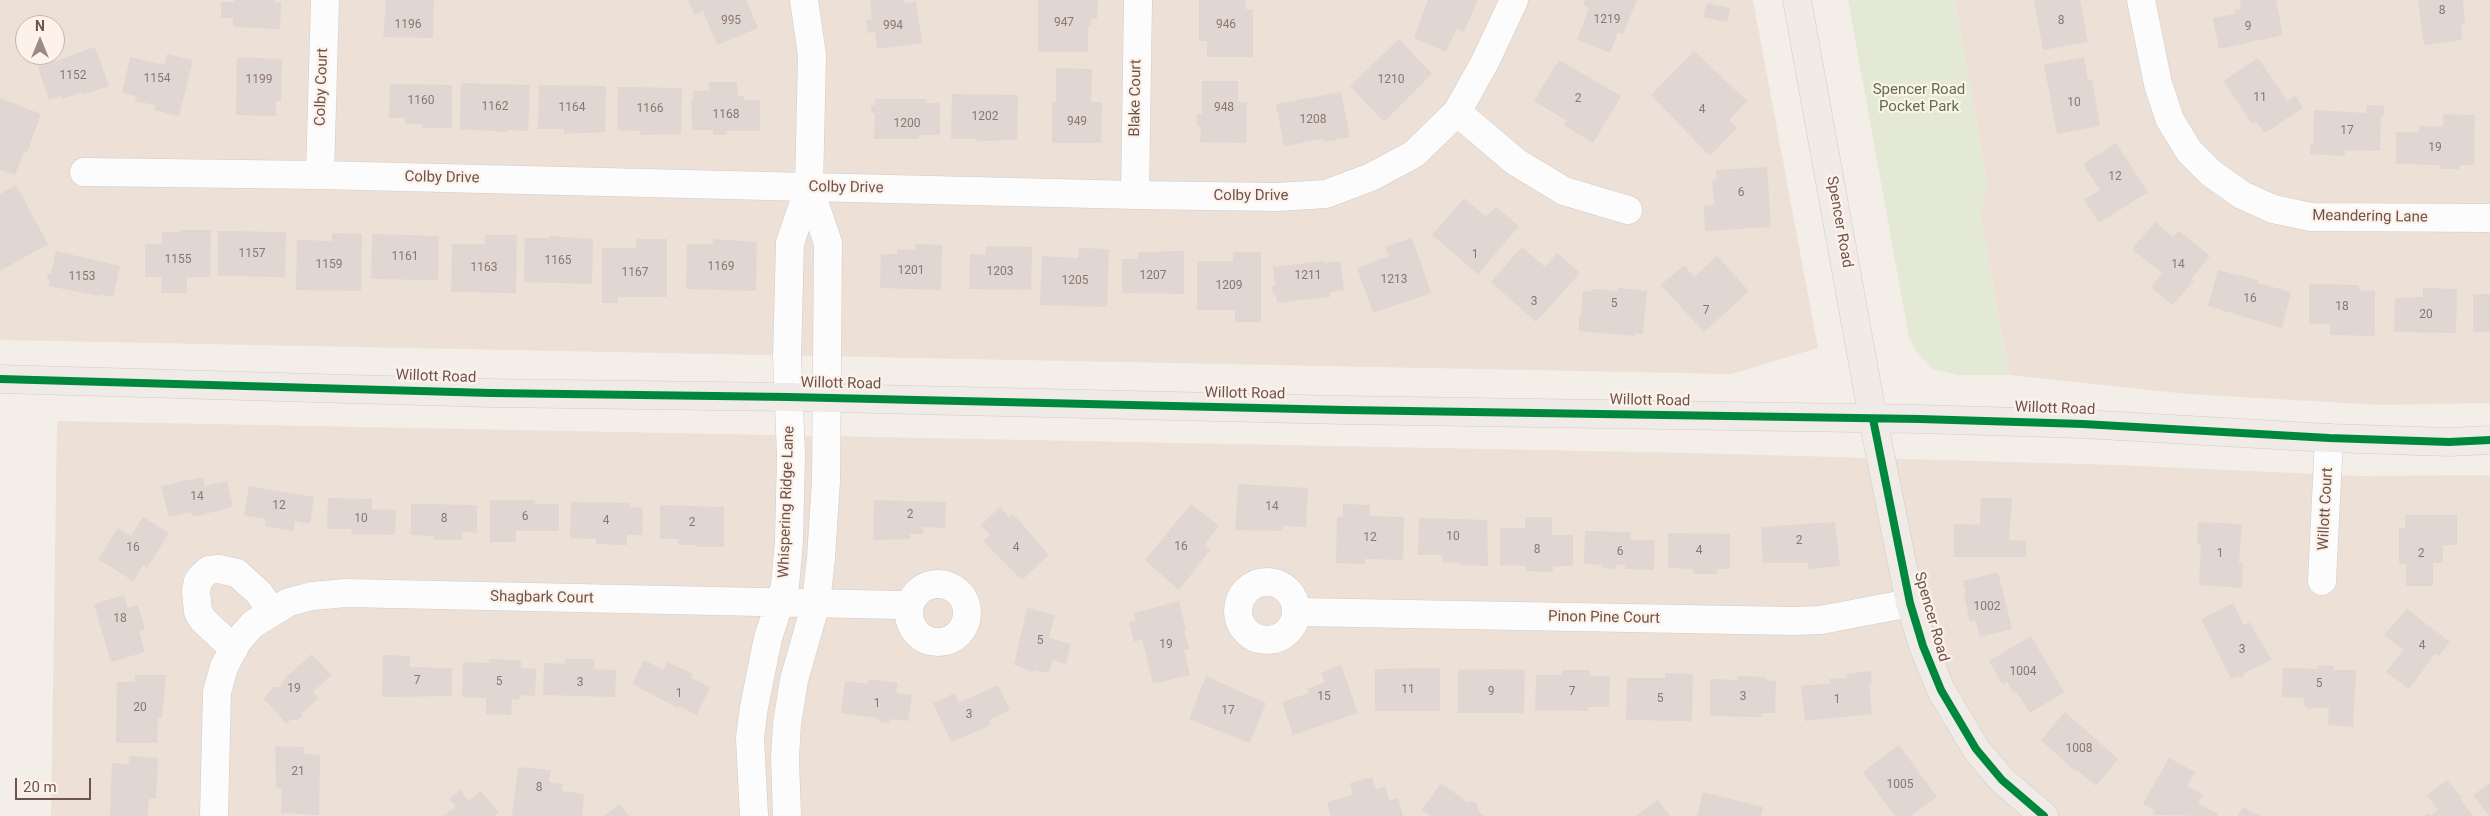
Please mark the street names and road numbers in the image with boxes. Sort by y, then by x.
street label: Colby Court [312,48,332,126]
street label: Blake Court [1126,59,1146,137]
street label: Colby Drive [404,168,480,188]
street label: Spencer Road [1822,175,1856,269]
street label: Colby Drive [808,178,884,198]
street label: Colby Drive [1214,187,1288,205]
street label: Meandering Lane [2312,207,2428,227]
street label: Willott Road [395,367,477,387]
street label: Willott Road [800,374,882,394]
street label: Willott Road [1204,384,1286,404]
street label: Willott Road [1609,391,1691,411]
street label: Willott Road [2014,399,2096,419]
street label: Whispering Ridge Lane [775,426,799,578]
street label: Willott Court [2315,467,2337,551]
street label: Spencer Road [1910,570,1952,664]
street label: Shagbark Court [490,588,594,608]
street label: Pinon Pine Court [1548,608,1660,628]

